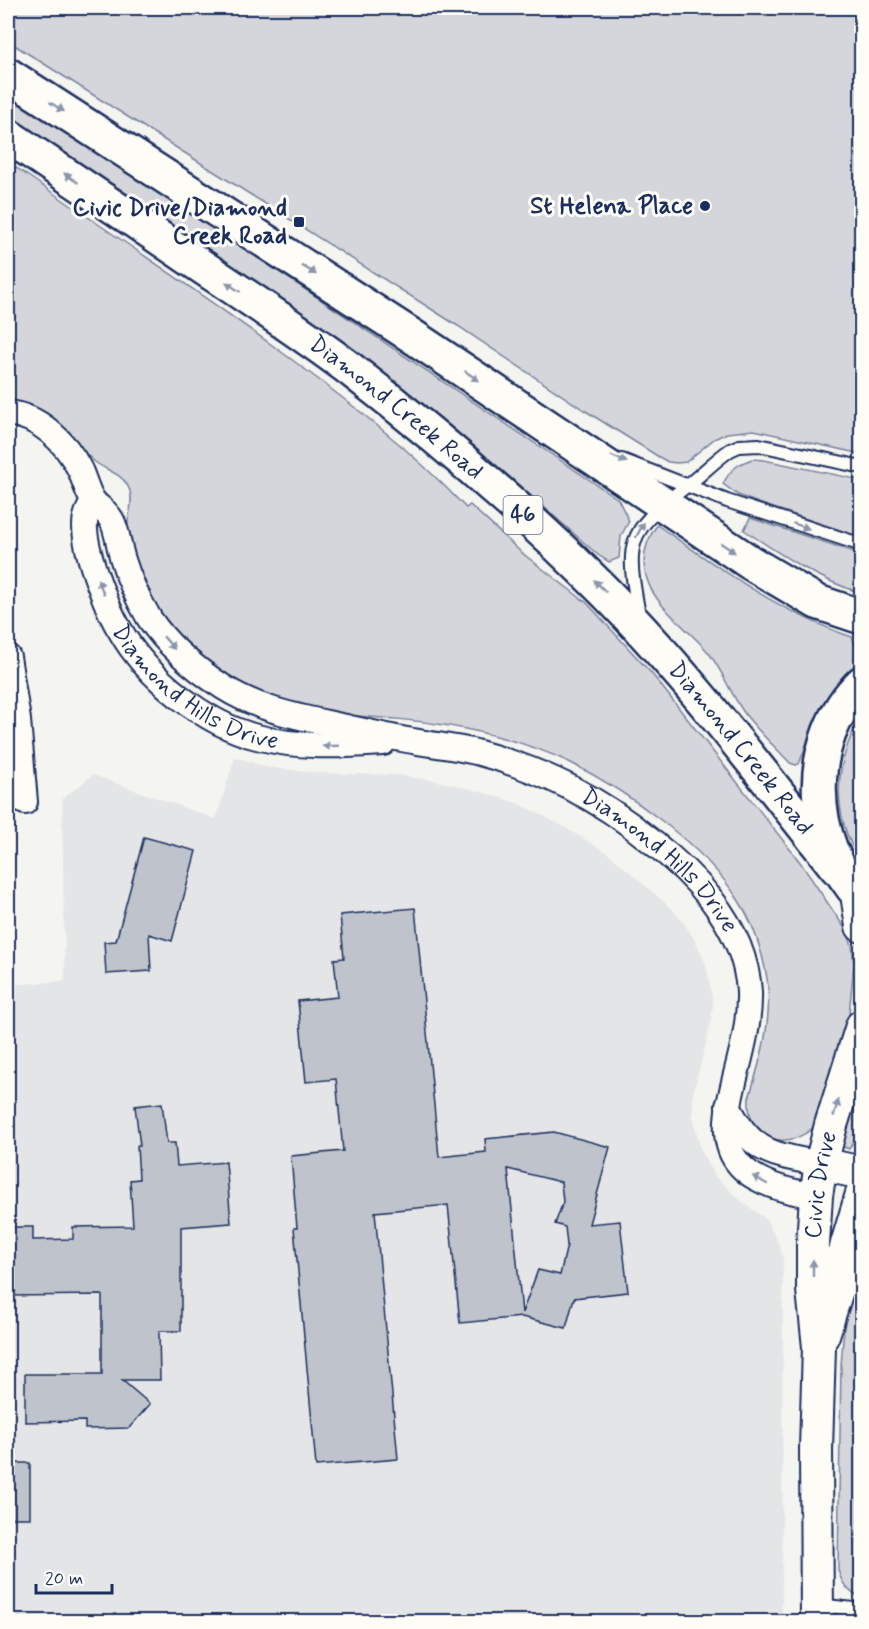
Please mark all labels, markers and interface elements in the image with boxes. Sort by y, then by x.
one-way arrow [49,101,65,112]
one-way arrow [63,173,80,184]
place label: St Helena Place [530,191,693,222]
place label: Civic Drive/Diamond Creek Road [72,193,287,252]
marker: St Helena Place [698,199,712,213]
marker: Civic Drive/Diamond Creek Road [292,215,306,229]
one-way arrow [301,264,317,275]
one-way arrow [225,282,241,293]
street label: Diamond Creek Road [303,328,490,487]
one-way arrow [464,370,480,381]
one-way arrow [611,454,629,464]
road number: 46 [504,496,542,534]
one-way arrow [635,521,645,538]
one-way arrow [792,521,810,531]
one-way arrow [719,542,735,554]
one-way arrow [95,578,105,596]
one-way arrow [593,580,607,594]
street label: Diamond Hills Drive [104,619,281,757]
one-way arrow [162,635,175,651]
street label: Diamond Creek Road [661,655,820,841]
one-way arrow [322,741,341,751]
street label: Diamond Hills Drive [575,781,745,938]
one-way arrow [832,1098,841,1116]
street label: Civic Drive [798,1128,844,1240]
one-way arrow [751,1175,768,1185]
one-way arrow [808,1258,818,1277]
scale bar [36,1557,112,1595]
text: 20 m [45,1567,83,1591]

